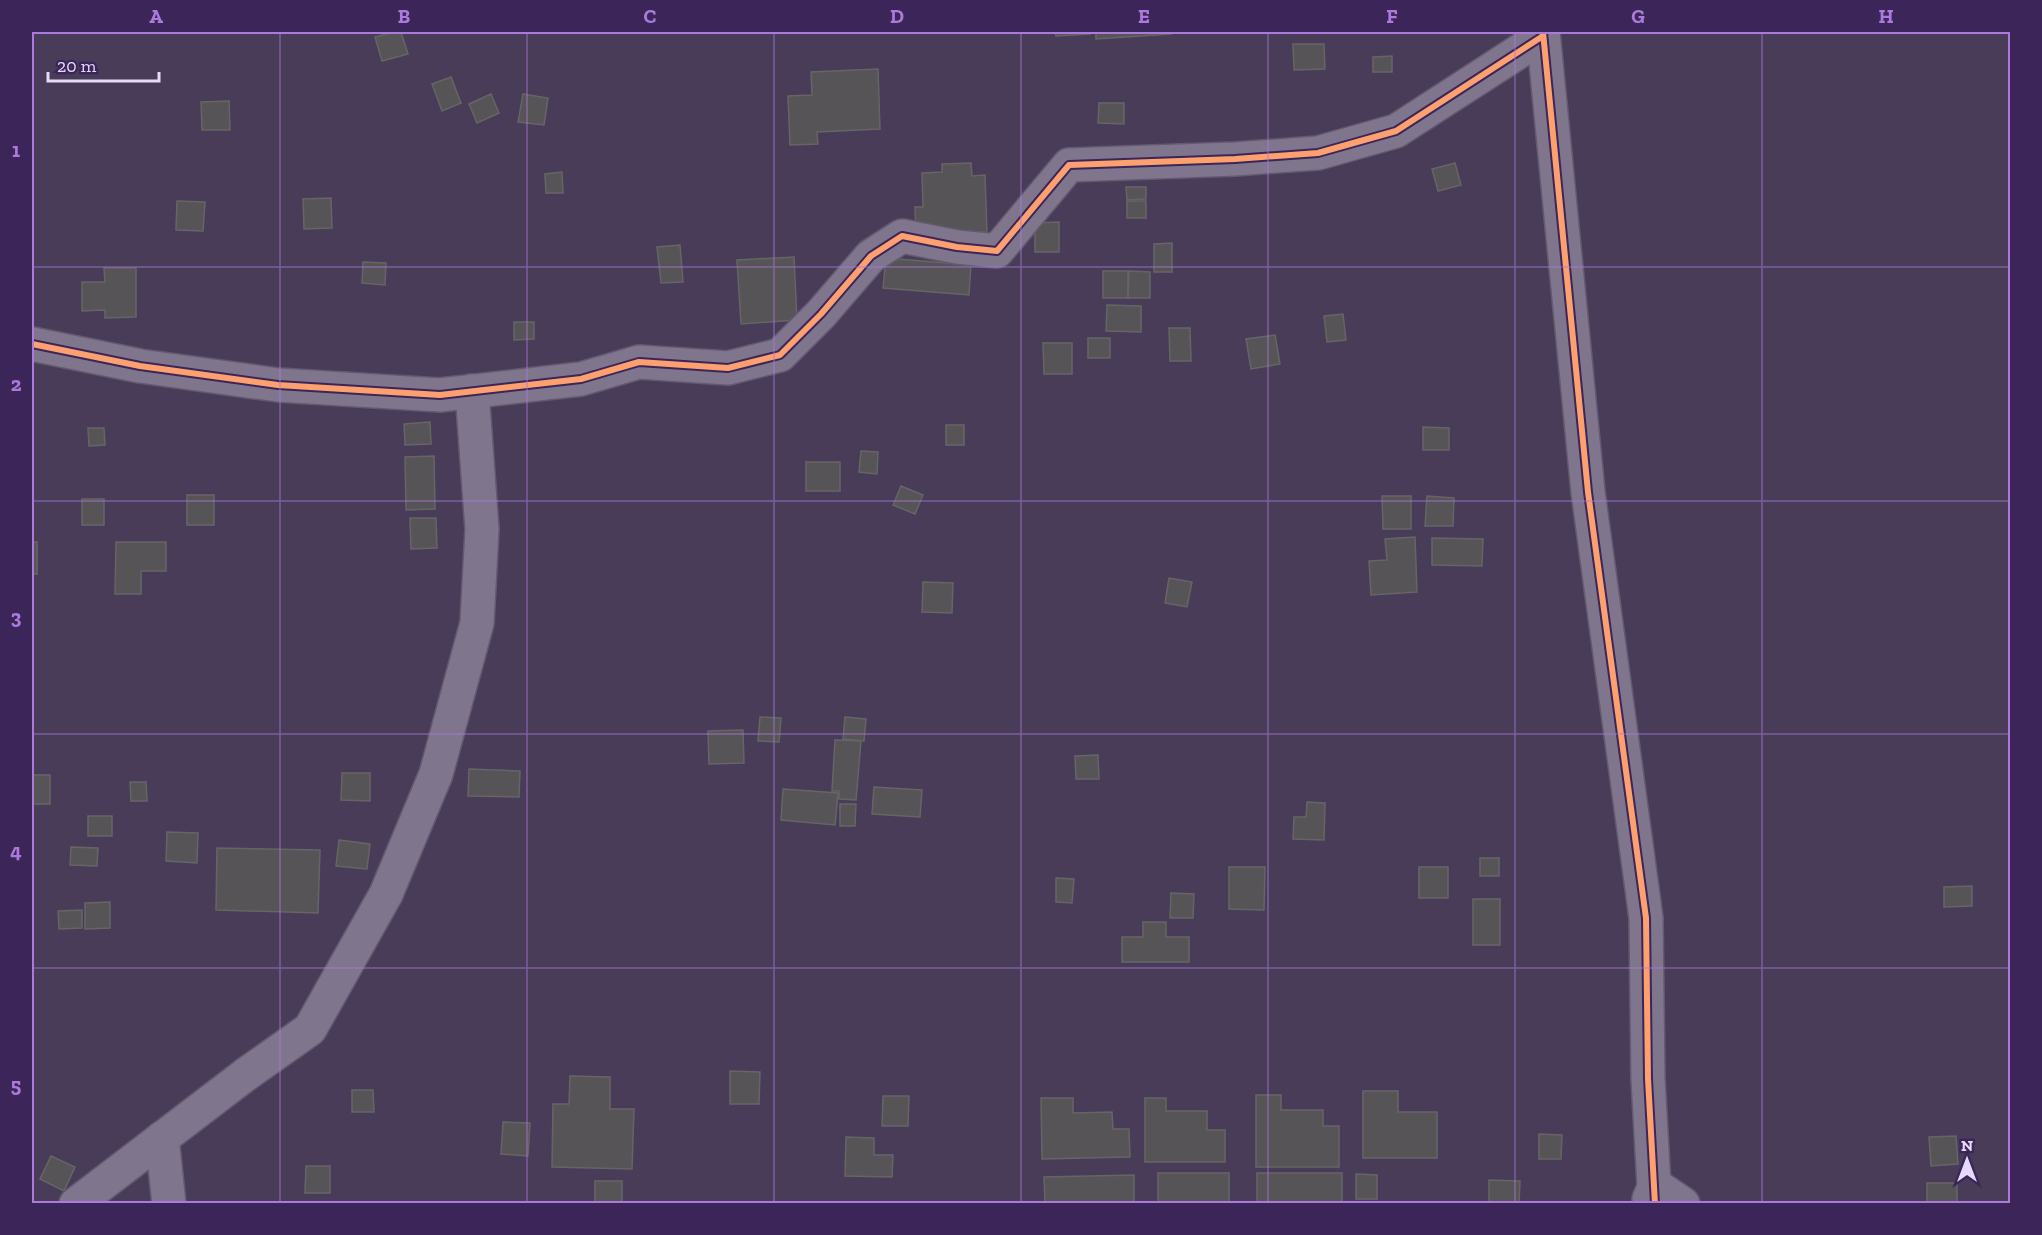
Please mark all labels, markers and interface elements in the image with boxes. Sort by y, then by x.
text: A [149,4,163,28]
text: B [398,4,410,28]
text: C [644,4,657,28]
text: D [890,4,904,28]
text: E [1138,4,1150,28]
text: F [1386,4,1398,28]
text: G [1631,4,1645,28]
text: H [1878,4,1894,28]
scale bar [48,45,159,83]
text: 20 m [57,55,97,77]
text: 1 [12,138,20,162]
text: 2 [11,372,22,396]
text: 3 [11,605,22,629]
text: 4 [10,839,22,863]
text: 5 [11,1073,21,1097]
north arrow [1937,1130,1997,1190]
text: N [1961,1136,1973,1155]

